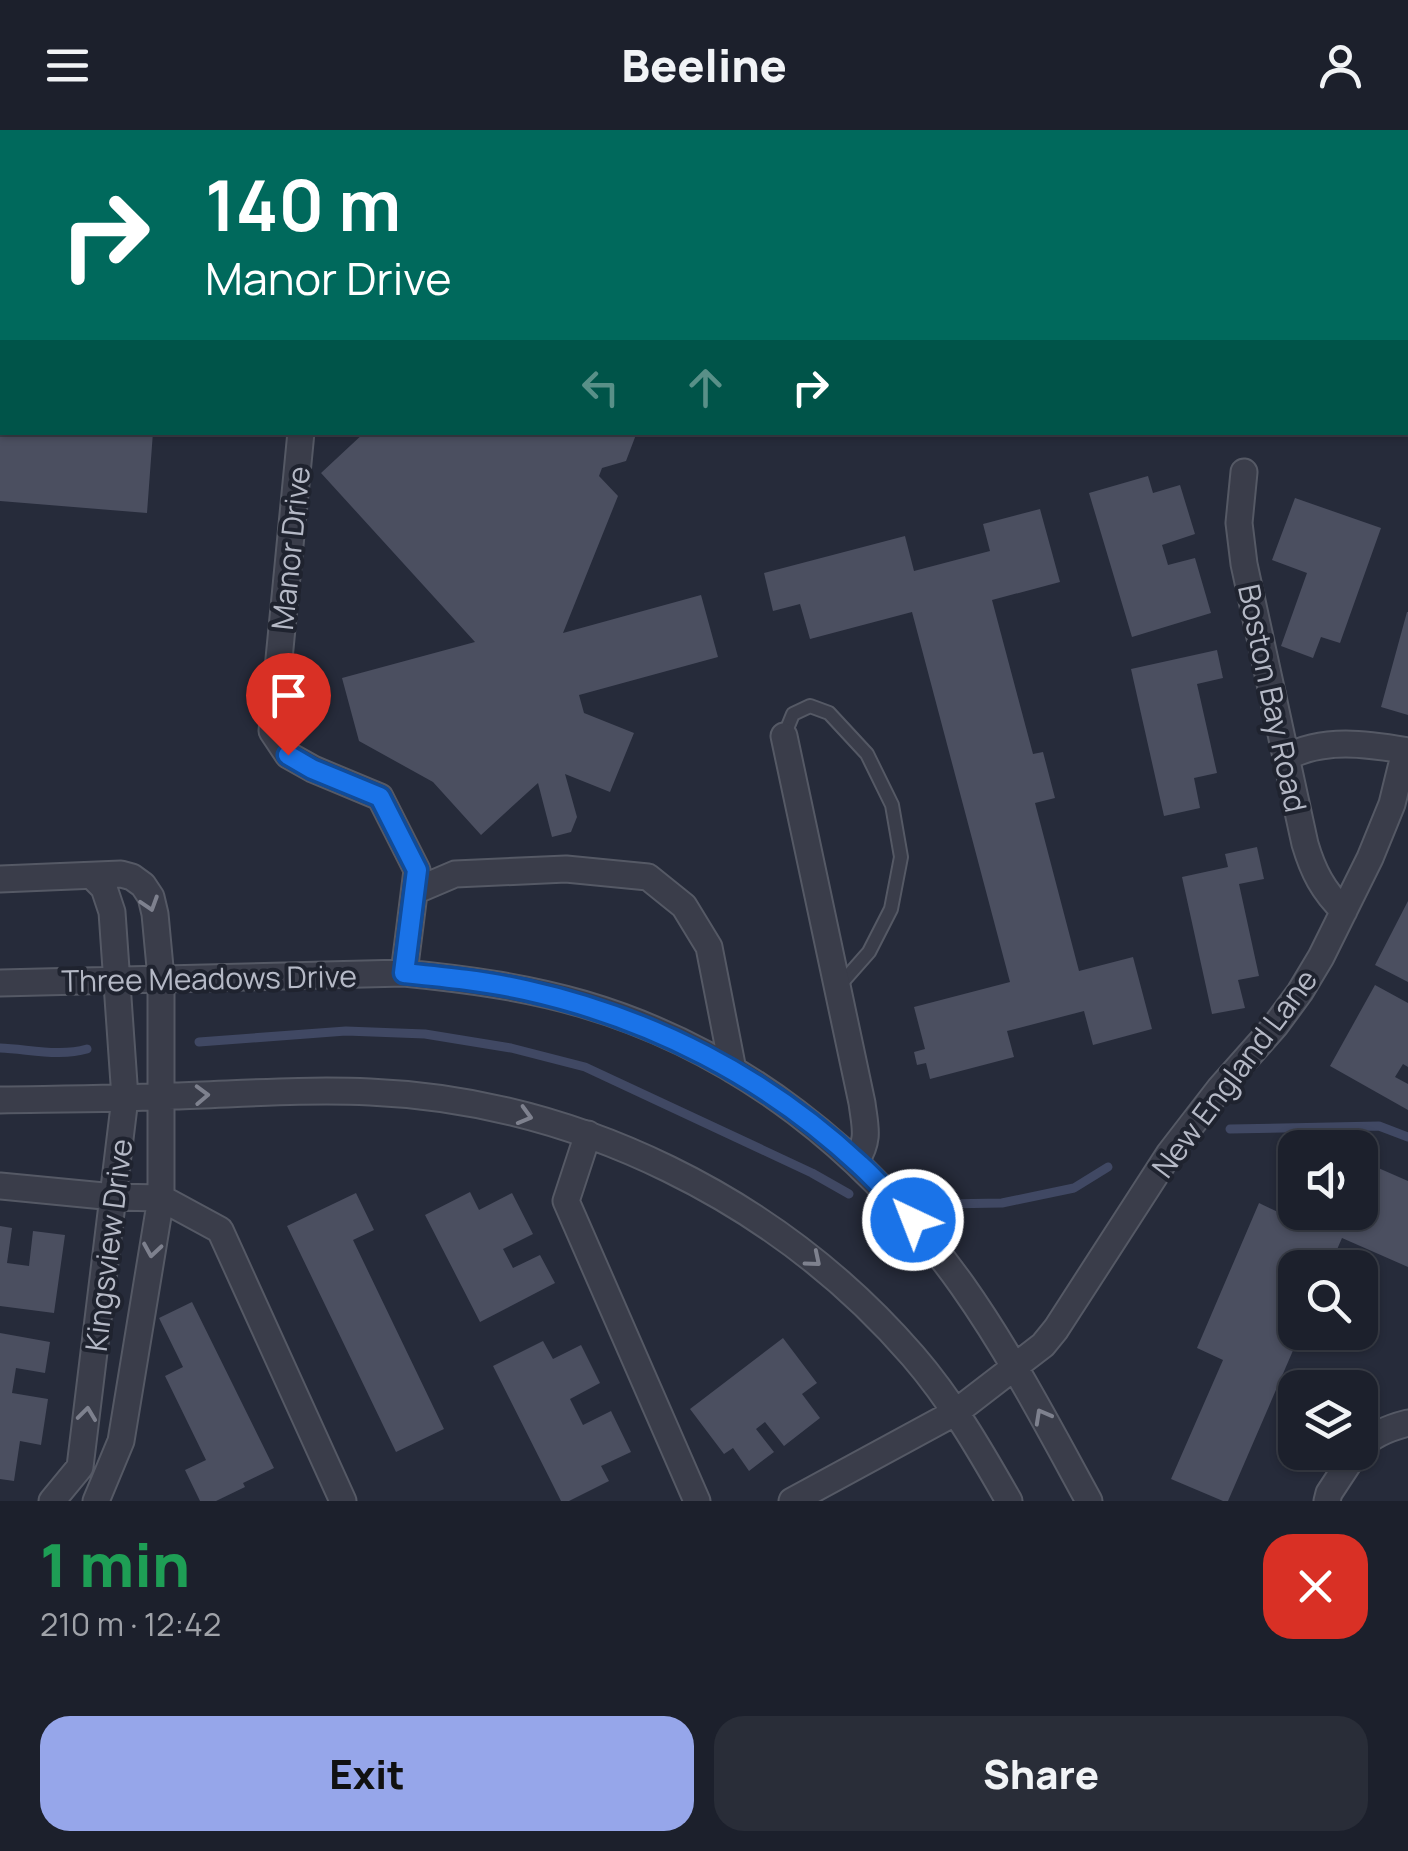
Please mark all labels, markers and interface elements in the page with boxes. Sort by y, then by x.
text: Beeline [621,34,787,96]
icon: menu [40,38,95,93]
icon: person [1313,38,1368,93]
text: 140 m [205,156,401,252]
icon: right [40,170,170,300]
text: Manor Drive [205,247,451,309]
icon: left [573,360,628,415]
icon: ahead [678,360,733,415]
icon: right [783,360,838,415]
street label: Manor Drive [261,464,319,632]
street label: Boston Bay Road [1229,580,1317,816]
pin [246,653,331,756]
icon: arrive [261,668,316,723]
one-way arrow [138,895,159,912]
street label: Three Meadows Drive [61,955,357,1001]
street label: New England Lane [1142,960,1326,1186]
one-way arrow [195,1085,211,1106]
one-way arrow [516,1104,533,1125]
map controls [1278,1130,1378,1470]
button: sound [1278,1130,1378,1230]
street label: Kingsview Drive [75,1136,141,1354]
position arrow [861,1168,965,1272]
one-way arrow [143,1242,164,1258]
one-way arrow [802,1249,820,1267]
button: search [1278,1250,1378,1350]
button: layers [1278,1370,1378,1470]
one-way arrow [76,1406,97,1422]
one-way arrow [1034,1409,1054,1427]
text: 1 min [40,1523,190,1605]
button: close [1263,1534,1368,1639]
text: 210 m · 12:42 [40,1602,221,1646]
button: Exit [40,1716,694,1831]
button: Share [714,1716,1368,1831]

